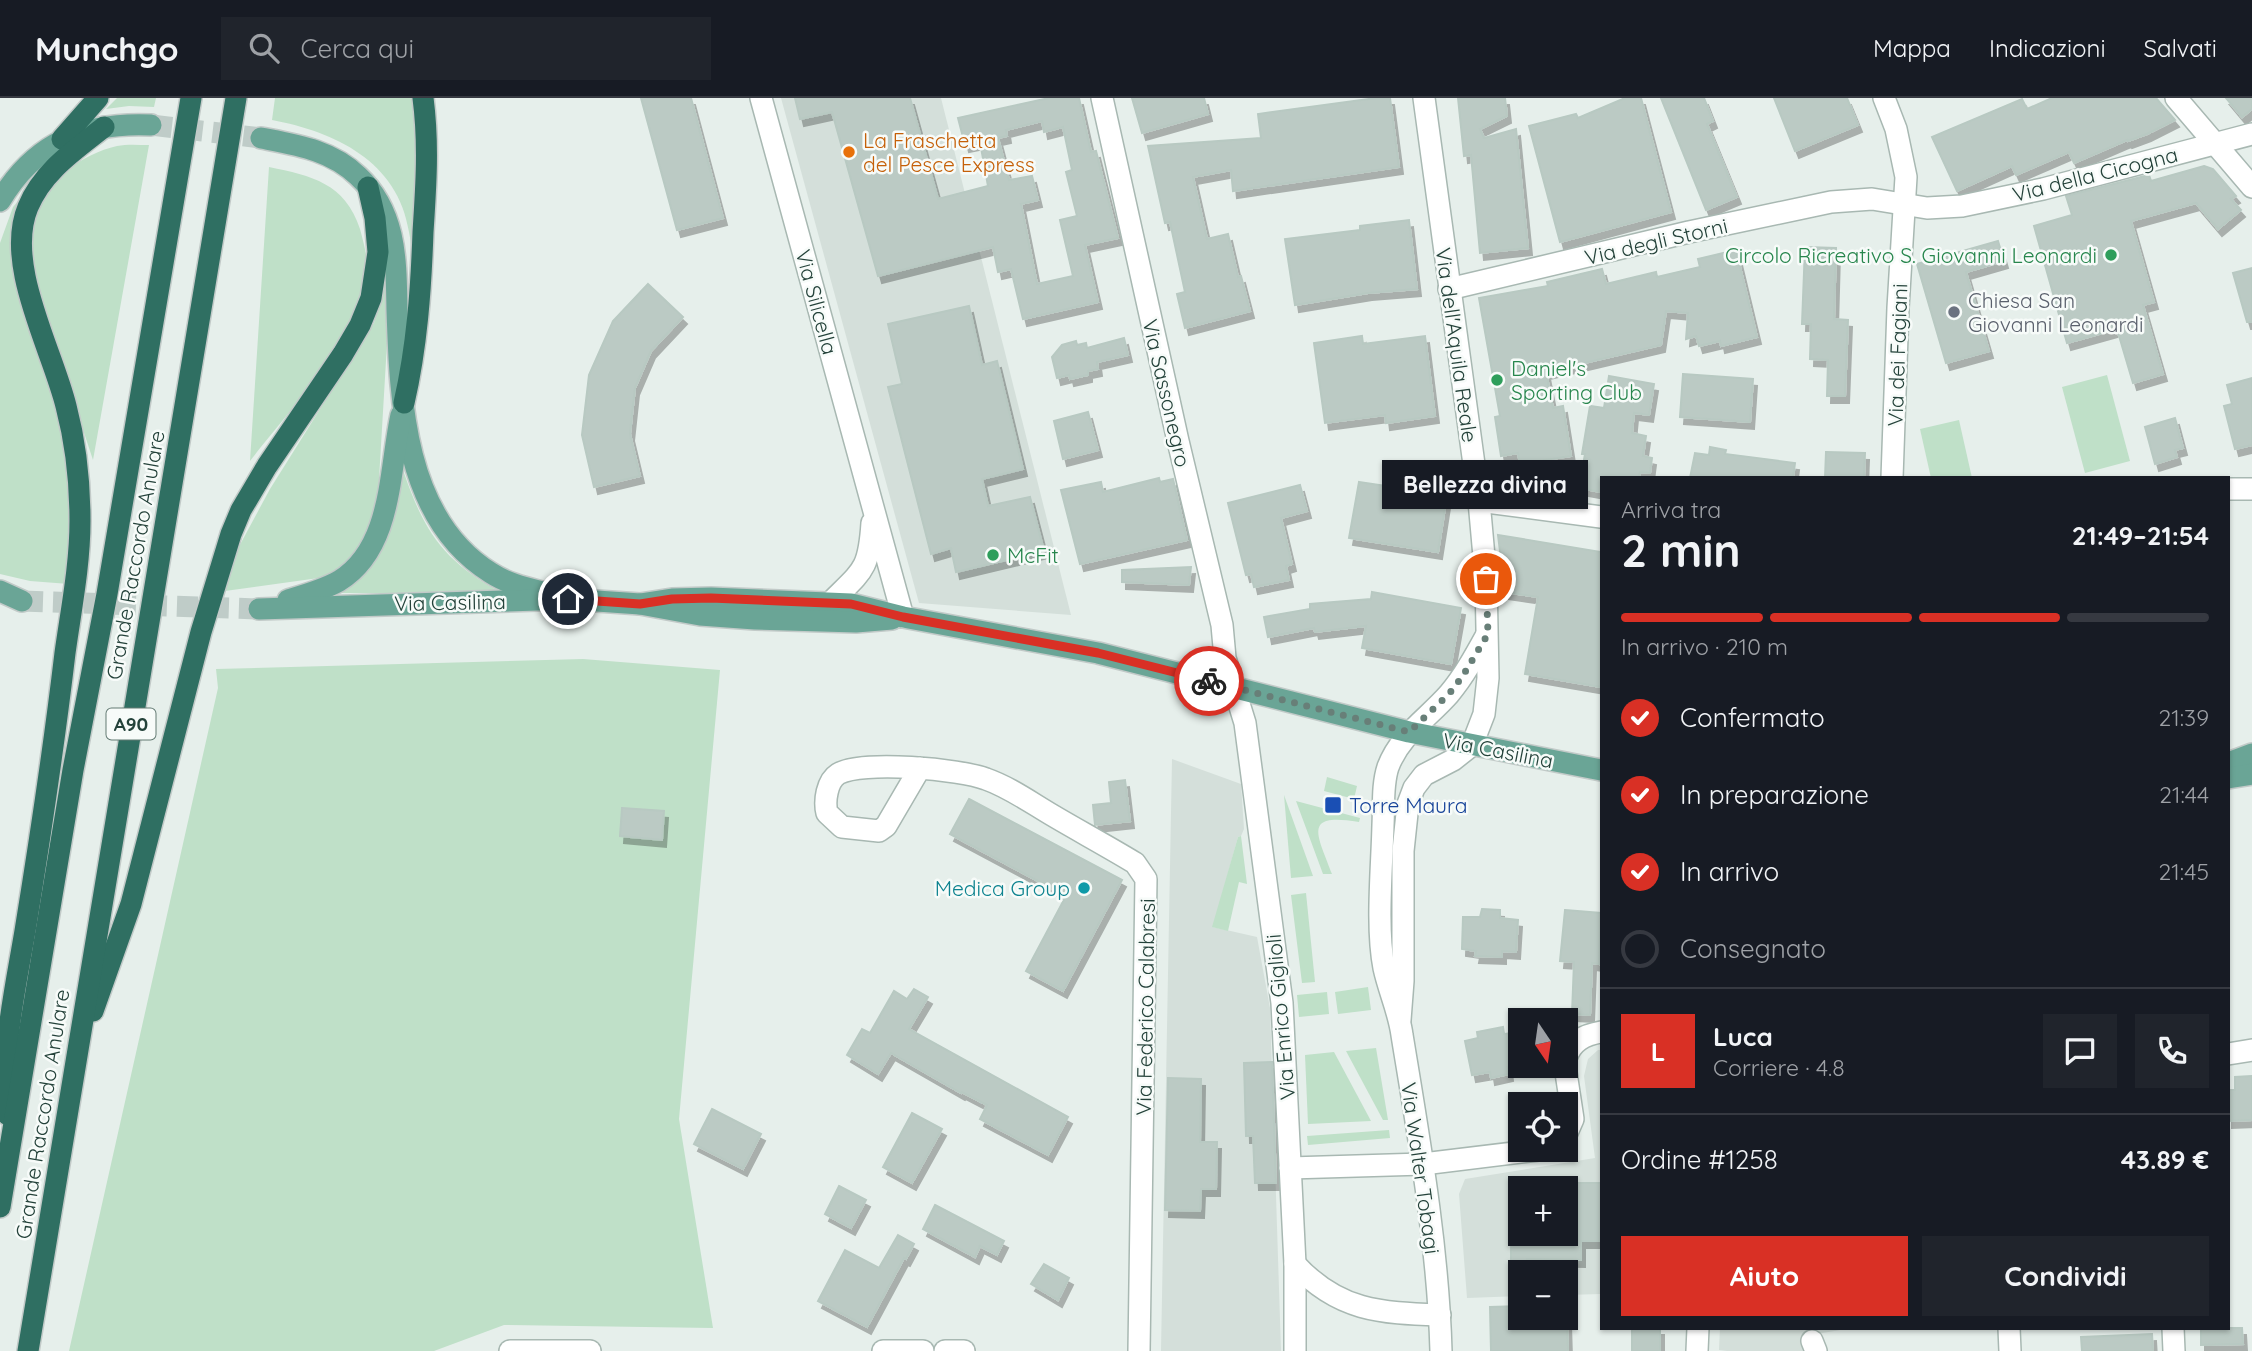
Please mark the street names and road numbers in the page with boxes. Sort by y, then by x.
street label: Via della Cicogna [2010,141,2180,207]
street label: Via degli Storni [1582,212,1730,270]
street label: Via dell'Aquila Reale [1430,246,1484,444]
street label: Via Silicella [791,247,843,357]
street label: Via dei Fagiani [1882,283,1912,427]
street label: Via Sassonegro [1137,316,1197,470]
street label: Grande Raccordo Anulare [100,428,170,682]
street label: Via Casilina [394,588,506,616]
road number: A90 [106,708,156,740]
street label: Via Casilina [1441,727,1555,773]
street label: Via Federico Calabresi [1130,898,1160,1116]
street label: Via Enrico Giglioli [1260,933,1300,1101]
street label: Grande Raccordo Anulare [9,987,75,1241]
street label: Via Walter Tobagi [1396,1080,1446,1256]

